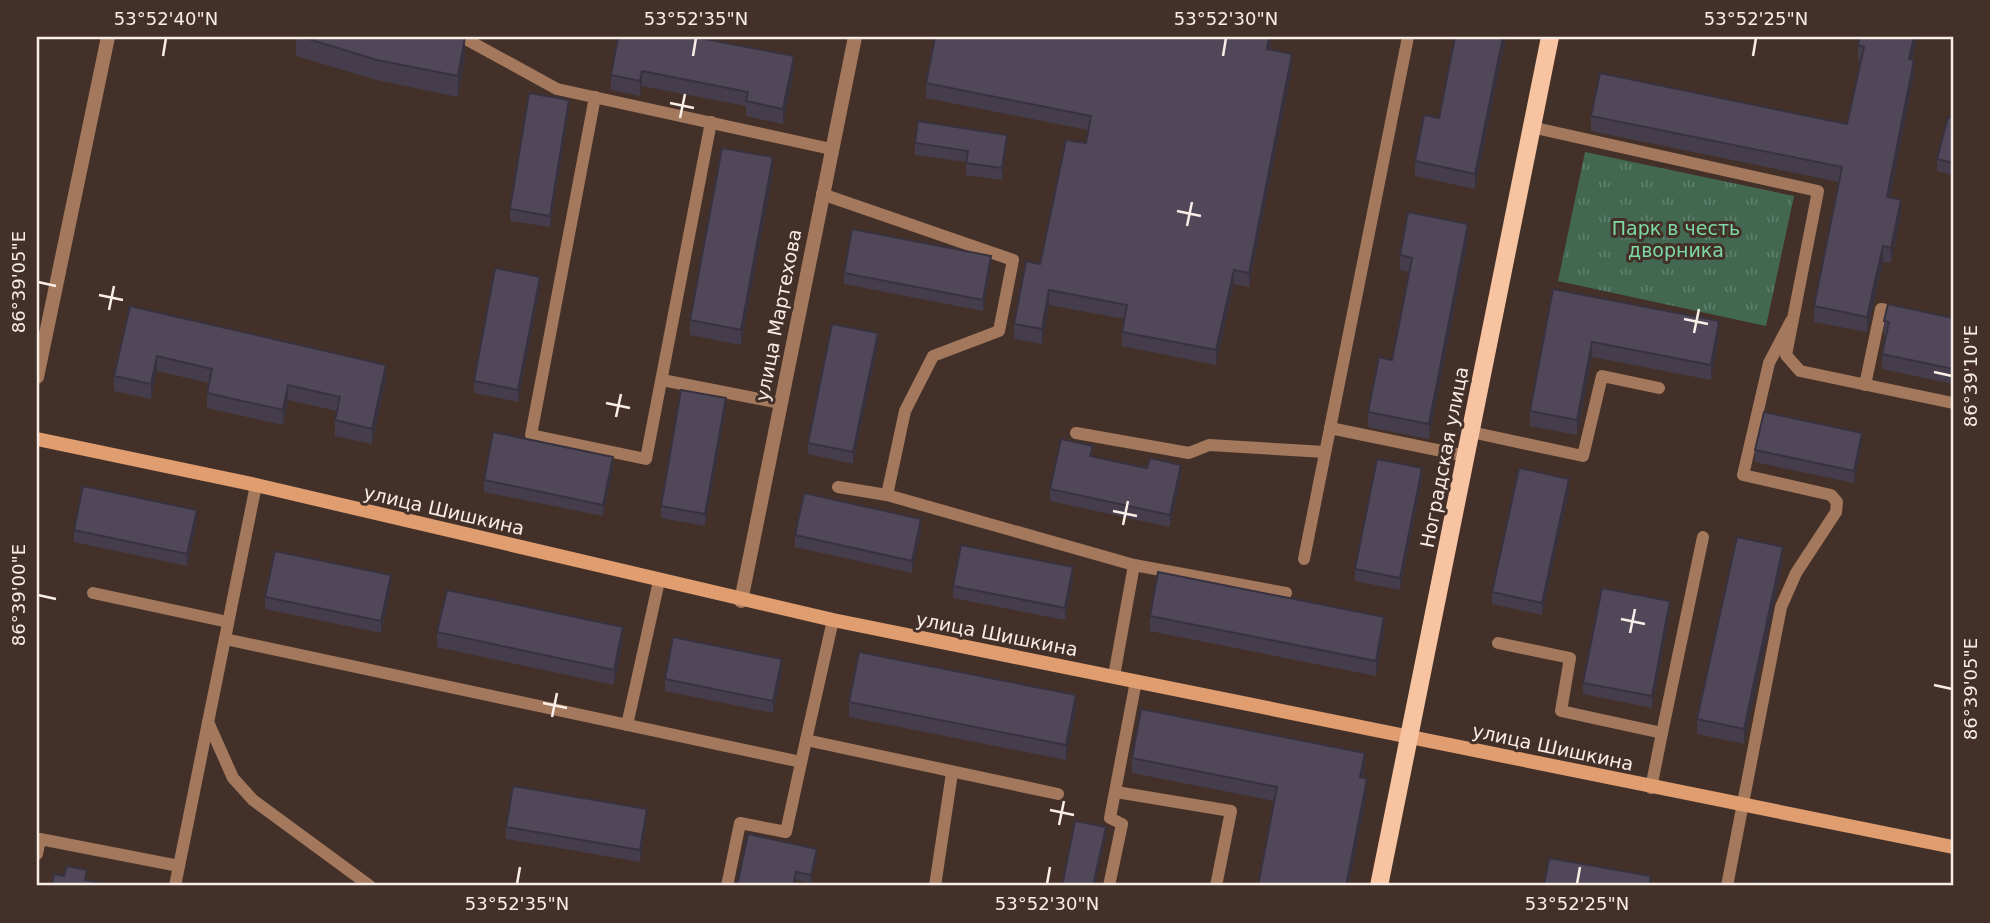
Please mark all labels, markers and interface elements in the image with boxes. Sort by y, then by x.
text: 53°52'40"N [114,8,218,29]
text: 53°52'35"N [644,8,748,29]
text: 53°52'30"N [1174,8,1278,29]
text: 53°52'25"N [1704,8,1808,29]
park label: Парк в честь дворника [1612,217,1740,261]
street label: улица Мартехова [751,227,805,403]
text: 86°39'05"E [8,231,29,333]
text: 86°39'10"E [1960,325,1981,427]
street label: Ноградская улица [1416,365,1472,549]
street label: улица Шишкина [361,481,527,539]
text: 86°39'00"E [8,544,29,646]
street label: улица Шишкина [914,608,1080,660]
text: 86°39'05"E [1960,638,1981,740]
street label: улица Шишкина [1470,719,1636,775]
text: 53°52'35"N [465,893,569,914]
text: 53°52'30"N [995,893,1099,914]
text: 53°52'25"N [1525,893,1629,914]

